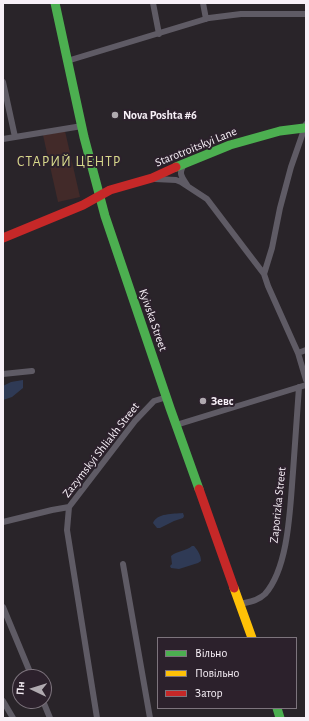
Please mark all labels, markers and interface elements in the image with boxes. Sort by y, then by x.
place label: Nova Poshta #6 [123,108,197,122]
marker: Nova Poshta #6 [110,110,120,120]
street label: Starotroitskyi Lane [153,124,239,170]
district label: СТАРИЙ ЦЕНТР [17,154,121,170]
street label: Kyivska Street [136,287,170,353]
place label: Зевс [211,394,234,408]
marker: Зевс [198,396,208,406]
street label: Zazymskyi Shliakh Street [59,400,143,500]
street label: Zaporizka Street [267,466,289,544]
legend [157,637,297,709]
text: Вільно [195,647,227,659]
text: Повільно [195,667,239,679]
north arrow [12,669,52,709]
text: Пн [15,681,26,695]
text: Затор [195,687,223,699]

